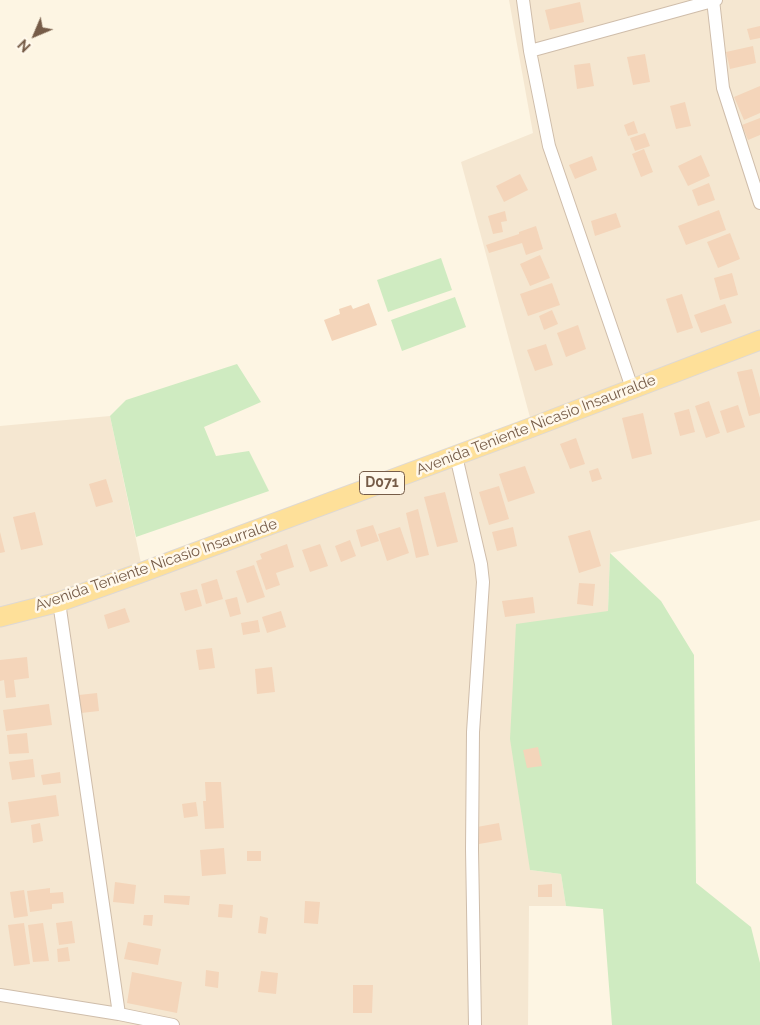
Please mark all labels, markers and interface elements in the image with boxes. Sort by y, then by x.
north arrow [10,10,60,60]
text: N [15,36,34,55]
street label: Avenida Teniente Nicasio Insaurralde [414,371,658,479]
road number: D071 [360,472,404,494]
street label: Avenida Teniente Nicasio Insaurralde [33,515,279,615]

